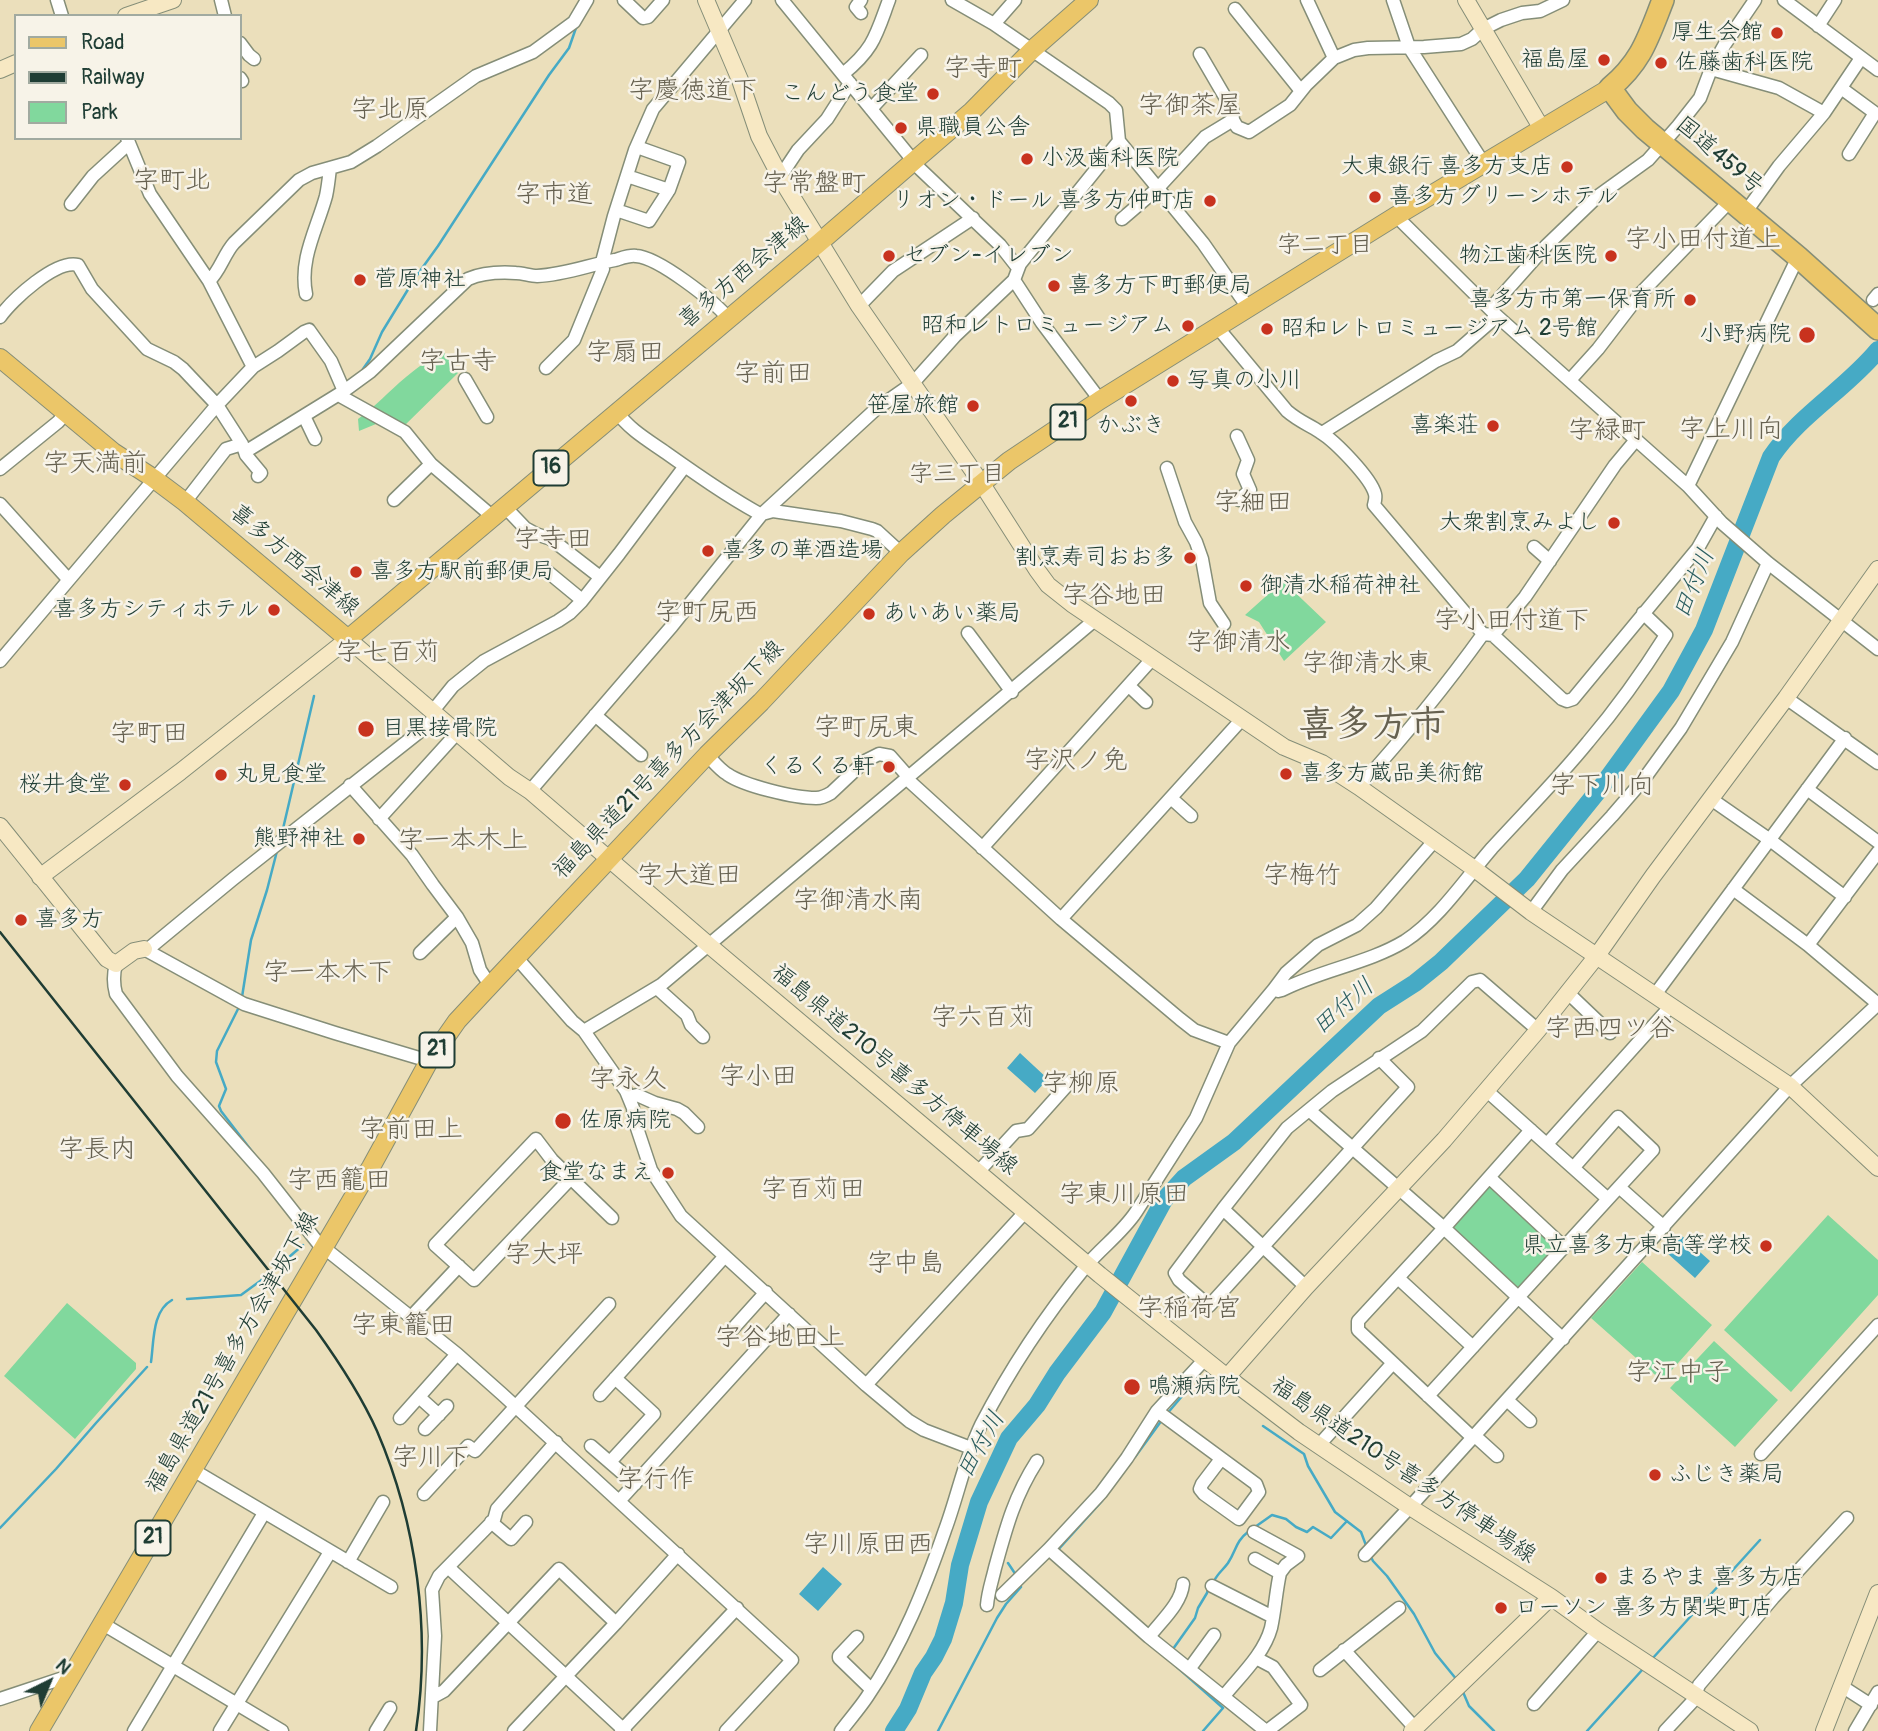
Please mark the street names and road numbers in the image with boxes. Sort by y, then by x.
street label: 国道459号 [1669,111,1769,201]
street label: 喜多方西会津線 [673,211,815,335]
road number: 21 [1050,404,1086,440]
road number: 16 [534,450,568,486]
street label: 喜多方西会津線 [223,499,365,623]
street label: 福島県道21号喜多方会津坂下線 [548,635,790,885]
street label: 福島県道210号喜多方停車場線 [765,959,1023,1181]
road number: 21 [420,1032,454,1068]
street label: 福島県道21号喜多方会津坂下線 [141,1207,325,1499]
street label: 福島県道210号喜多方停車場線 [1265,1372,1541,1570]
road number: 21 [136,1520,170,1556]

